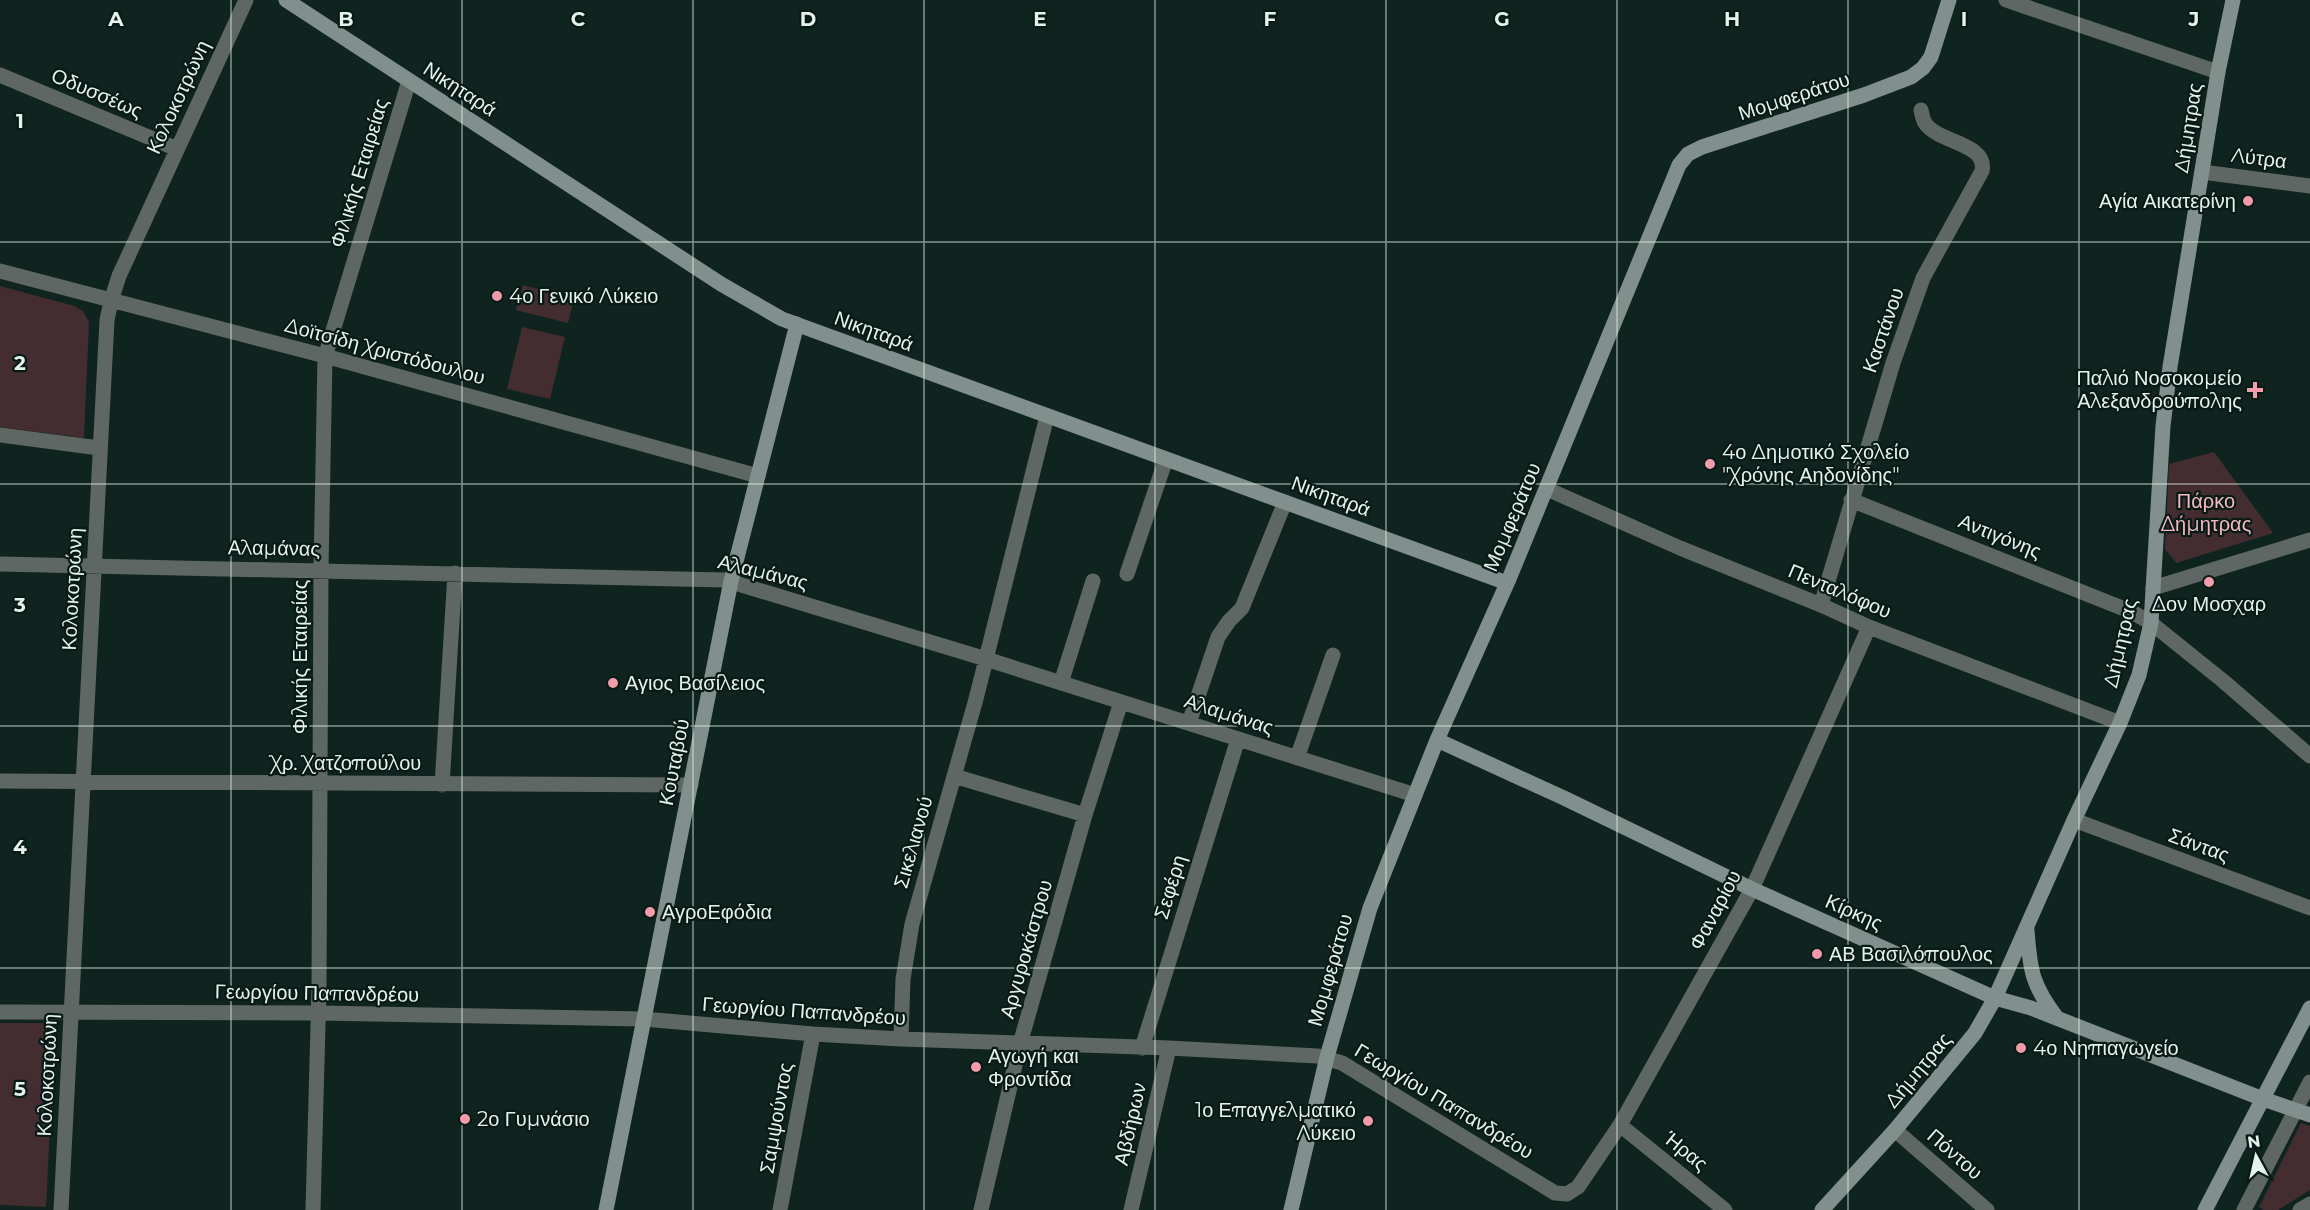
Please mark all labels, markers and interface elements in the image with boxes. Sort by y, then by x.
text: A [107,7,124,31]
text: B [338,7,354,31]
text: C [571,7,586,31]
text: D [800,7,816,31]
text: E [1033,7,1047,31]
text: F [1264,7,1277,31]
text: G [1494,7,1510,31]
text: H [1724,7,1740,31]
text: I [1961,7,1967,31]
text: J [2188,7,2199,31]
street label: Κολοκοτρώνη [141,36,215,158]
street label: Νικηταρά [419,57,501,121]
street label: Οδυσσέως [48,63,146,123]
street label: Μομφεράτου [1735,67,1853,125]
street label: Δήμητρας [2169,81,2207,175]
street label: Φιλικής Εταιρείας [325,95,393,250]
text: 1 [16,109,24,133]
street label: Λύτρα [2230,143,2288,173]
place label: Αγία Αικατερίνη [2099,189,2236,213]
marker: Αγία Αικατερίνη [2241,194,2255,208]
place label: 4ο Γενικό Λύκειο [509,284,658,308]
street label: Καστάνου [1857,284,1909,376]
marker: 4ο Γενικό Λύκειο [490,289,504,303]
street label: Νικηταρά [831,306,917,356]
street label: Δοϊτσίδη Χριστόδουλου [282,313,488,389]
text: 2 [14,351,26,375]
place label: Παλιό Νοσοκομείο Αλεξανδρούπολης [2076,366,2242,413]
marker: Παλιό Νοσοκομείο Αλεξανδρούπολης [2246,381,2264,399]
place label: 4ο Δημοτικό Σχολείο "Χρόνης Αηδονίδης" [1722,440,1909,487]
marker: 4ο Δημοτικό Σχολείο "Χρόνης Αηδονίδης" [1703,457,1717,471]
street label: Μομφεράτου [1478,459,1546,575]
street label: Νικηταρά [1288,471,1374,521]
park label: Πάρκο Δήμητρας [2161,489,2252,536]
street label: Αντιγόνης [1955,509,2045,564]
street label: Κολοκοτρώνη [57,527,87,651]
street label: Αλαμάνας [228,535,321,561]
street label: Αλαμάνας [715,549,811,595]
street label: Πενταλόφου [1785,559,1895,623]
marker: Δον Μοσχαρ [2202,575,2216,589]
street label: Φιλικής Εταιρείας [288,579,312,734]
place label: Δον Μοσχαρ [2152,592,2266,616]
text: 3 [13,593,26,617]
street label: Δήμητρας [2098,596,2142,690]
place label: Αγιος Βασίλειος [625,671,765,695]
marker: Αγιος Βασίλειος [606,676,620,690]
street label: Αλαμάνας [1182,688,1277,740]
street label: Κουταβού [654,717,694,807]
street label: Χρ. Χατζοπούλου [268,751,421,775]
street label: Σικελιανού [888,793,938,891]
street label: Σάντας [2165,823,2233,867]
text: 4 [13,835,27,859]
street label: Σεφέρη [1149,852,1191,922]
street label: Φαναρίου [1684,866,1746,954]
street label: Αργυροκάστρου [995,877,1057,1021]
street label: Κίρκης [1822,889,1887,935]
place label: ΑγροΕφόδια [662,900,772,924]
marker: ΑγροΕφόδια [643,905,657,919]
street label: Μομφεράτου [1302,911,1358,1029]
place label: ΑΒ Βασιλόπουλος [1829,942,1993,966]
marker: ΑΒ Βασιλόπουλος [1810,947,1824,961]
street label: Γεωργίου Παπανδρέου [215,979,419,1007]
street label: Γεωργίου Παπανδρέου [701,992,907,1030]
street label: Κολοκοτρώνη [32,1013,62,1137]
street label: Δήμητρας [1880,1027,1957,1112]
place label: 4ο Νηπιαγωγείο [2033,1036,2179,1060]
street label: Γεωργίου Παπανδρέου [1350,1038,1538,1164]
marker: 4ο Νηπιαγωγείο [2014,1041,2028,1055]
place label: Αγωγή και Φροντίδα [988,1044,1079,1091]
street label: Σαμψούντος [754,1060,798,1175]
marker: Αγωγή και Φροντίδα [969,1060,983,1074]
text: 5 [14,1077,26,1101]
street label: Αβδήρων [1109,1080,1151,1168]
place label: 1ο Επαγγελματικό Λύκειο [1195,1098,1356,1145]
place label: 2ο Γυμνάσιο [477,1107,590,1131]
marker: 2ο Γυμνάσιο [458,1112,472,1126]
marker: 1ο Επαγγελματικό Λύκειο [1361,1114,1375,1128]
street label: Πόντου [1923,1124,1987,1184]
street label: Ήρας [1658,1126,1713,1176]
north arrow [2226,1126,2286,1186]
text: N [2246,1131,2262,1152]

